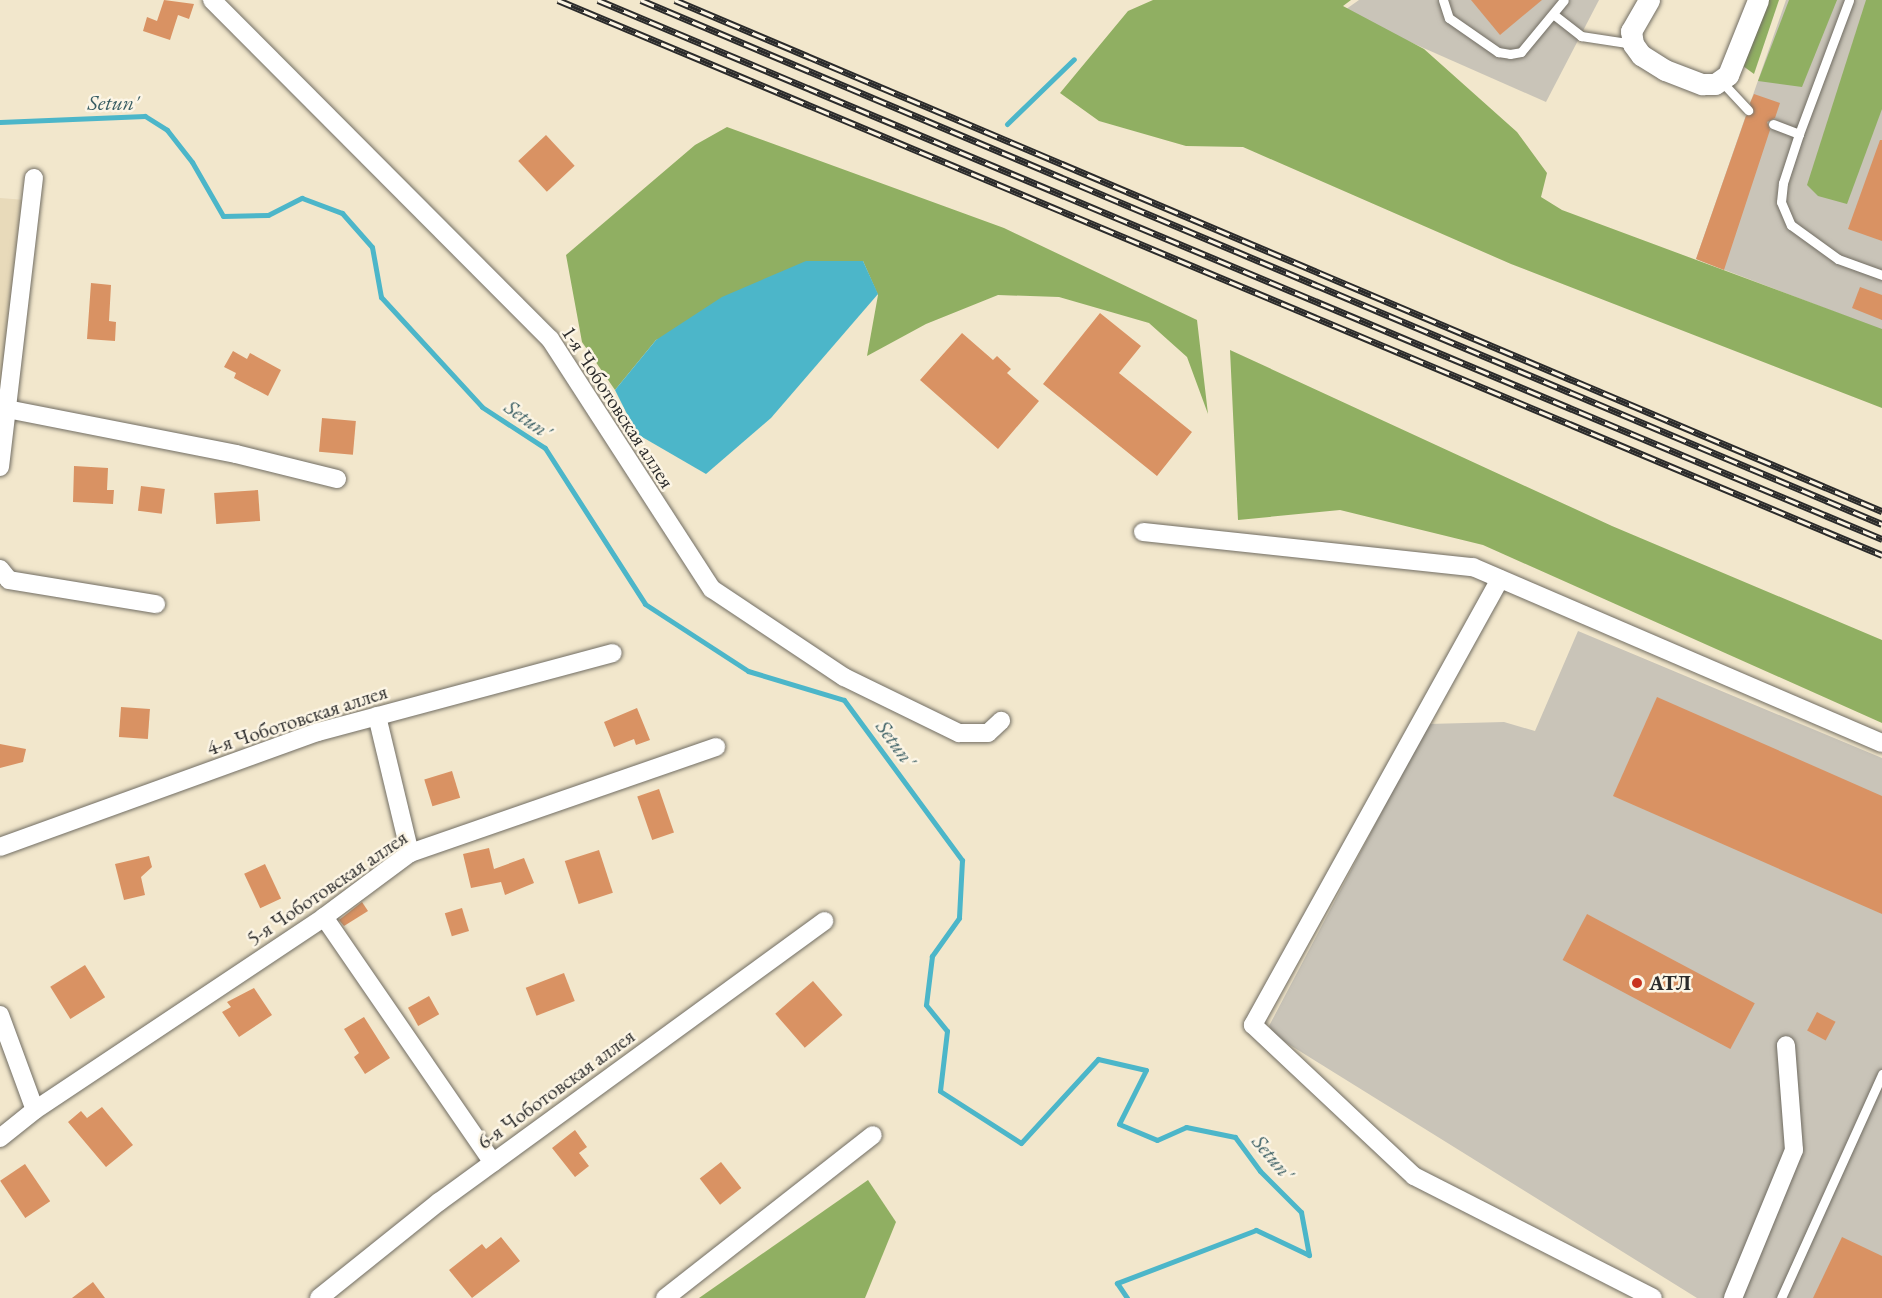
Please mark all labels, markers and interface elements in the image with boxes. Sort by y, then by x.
water label: Setun' [87,90,139,116]
street label: 1-я Чоботовская аллея [556,321,680,493]
water label: Setun' [500,394,556,444]
street label: 4-я Чоботовская аллея [204,679,390,761]
water label: Setun' [870,715,922,771]
street label: 5-я Чоботовская аллея [242,825,412,951]
place label: АТЛ [1649,970,1691,996]
marker: АТЛ [1630,976,1644,990]
street label: 6-я Чоботовская аллея [472,1023,640,1155]
water label: Setun' [1246,1129,1300,1185]

